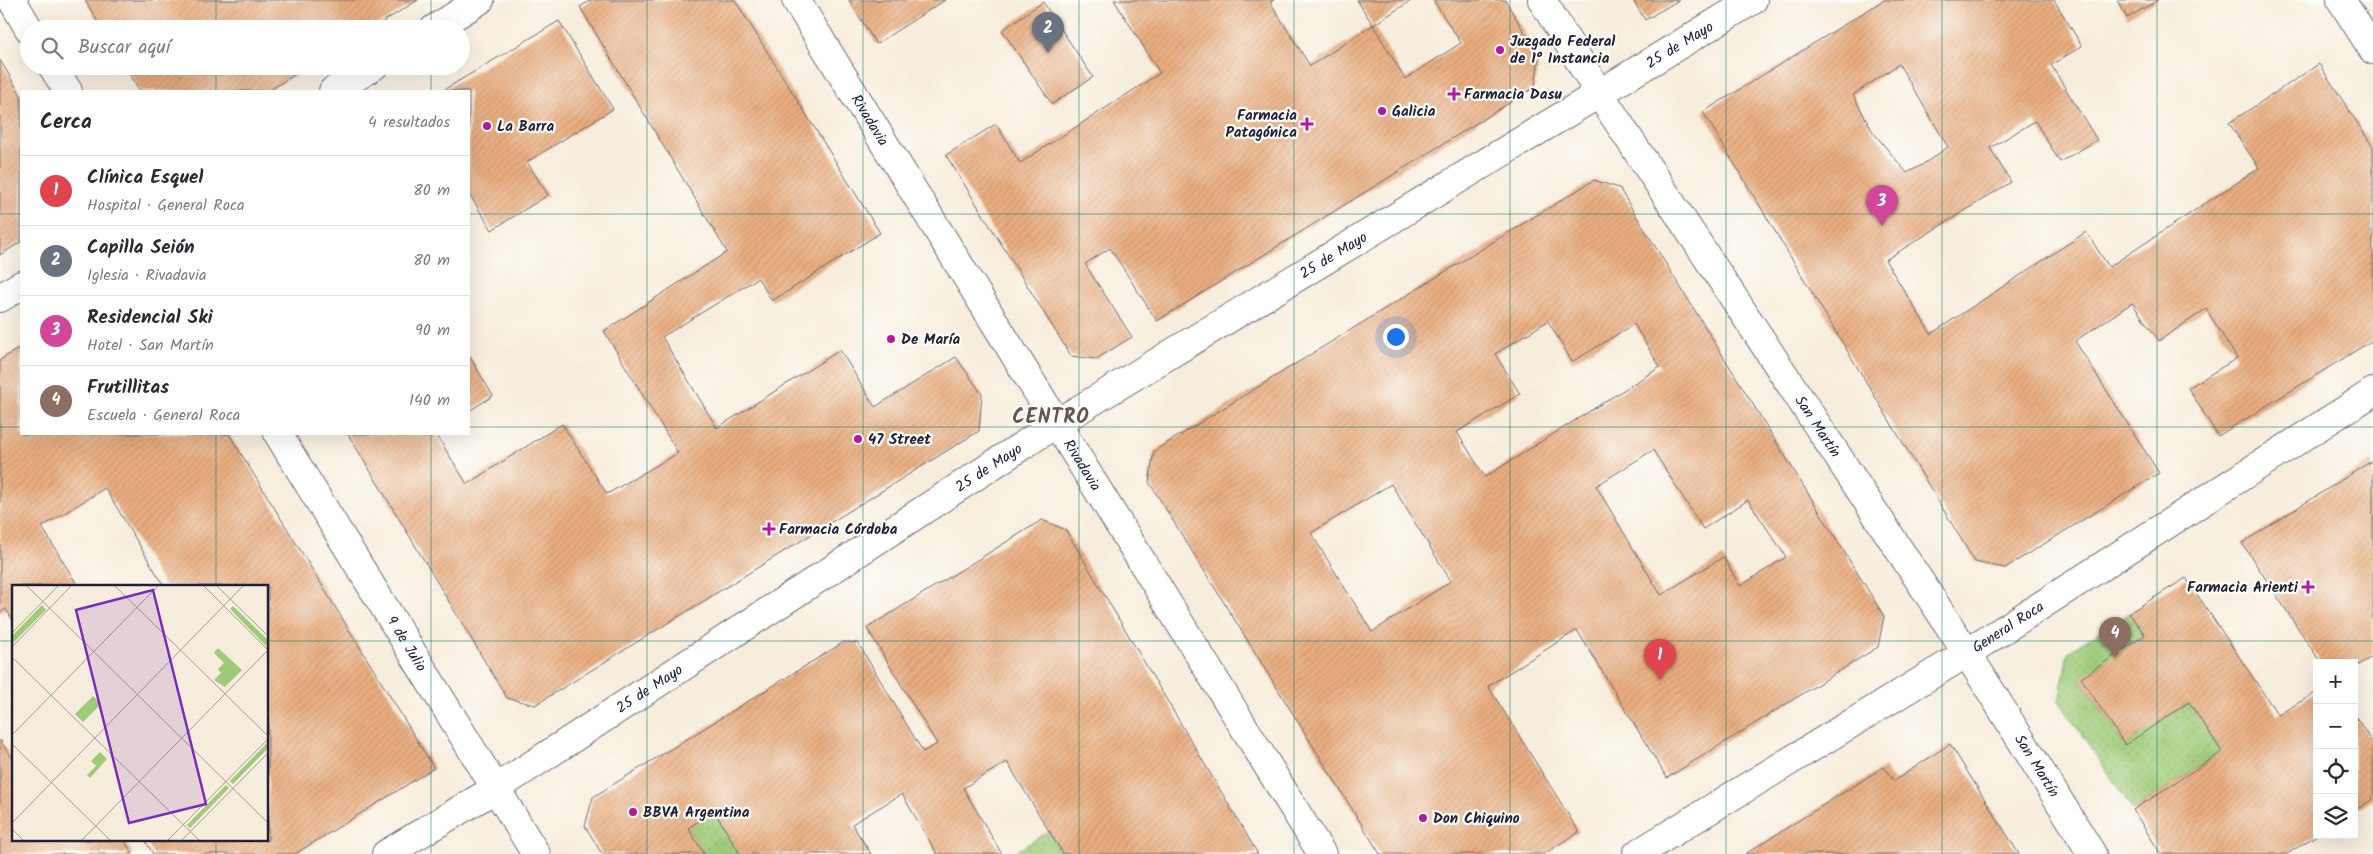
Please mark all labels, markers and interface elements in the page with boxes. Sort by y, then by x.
pin: 2 [1032,12,1064,53]
street label: 25 de Mayo [1641,15,1719,75]
search box [20,20,470,75]
place label: Juzgado Federal de 1° Instancia [1510,30,1615,71]
text: Buscar aquí [78,33,170,63]
icon: search [38,34,66,62]
marker: Juzgado Federal de 1° Instancia [1494,44,1506,56]
place label: Farmacia Dasu [1464,83,1562,107]
marker: Farmacia Dasu [1448,88,1460,100]
street label: Rivadavia [844,90,894,151]
place label: Galicia [1392,100,1436,124]
place label: Farmacia Patagónica [1226,104,1297,145]
marker: Galicia [1376,105,1388,117]
text: Cerca [40,106,92,139]
text: 4 resultados [368,110,450,135]
place label: La Barra [497,115,554,139]
marker: Farmacia Patagónica [1301,118,1313,130]
marker: La Barra [481,120,493,132]
text: Clínica Esquel [87,163,203,193]
text: 1 [54,178,58,203]
text: 80 m [413,178,450,203]
pin: 3 [1866,185,1898,226]
text: Hospital · General Roca [87,193,245,218]
street label: 25 de Mayo [1295,226,1373,286]
text: Capilla Seión [87,233,195,263]
text: 2 [51,248,61,273]
text: 80 m [413,248,450,273]
text: Iglesia · Rivadavia [87,263,206,288]
text: Residencial Ski [87,303,213,333]
text: 3 [52,318,60,343]
text: 90 m [415,318,450,343]
your location [1383,324,1409,350]
place label: De María [901,328,960,352]
text: Hotel · San Martín [87,333,214,358]
marker: De María [885,333,897,345]
text: Frutillitas [87,373,169,403]
text: 4 [52,388,60,413]
text: 140 m [409,388,450,413]
street label: San Martín [1788,391,1847,463]
district label: CENTRO [1012,402,1090,434]
text: Escuela · General Roca [87,403,240,428]
place label: 47 Street [868,428,931,452]
marker: 47 Street [852,433,864,445]
street label: Rivadavia [1056,435,1107,496]
street label: 25 de Mayo [951,438,1028,499]
place label: Farmacia Córdoba [779,518,898,542]
marker: Farmacia Córdoba [763,523,775,535]
place label: Farmacia Arienti [2187,576,2299,600]
marker: Farmacia Arienti [2302,581,2314,593]
inset map [12,585,269,842]
street label: General Roca [1968,595,2049,660]
street label: 9 de Julio [379,611,432,677]
pin: 4 [2099,617,2131,658]
pin: 1 [1644,639,1676,680]
street label: 25 de Mayo [611,659,688,720]
map controls [2313,659,2358,839]
button: + [2313,659,2358,704]
button: − [2313,704,2358,749]
street label: San Martín [2008,730,2065,803]
button: locate [2313,749,2358,794]
button: layers [2313,794,2358,839]
place label: BBVA Argentina [643,801,750,825]
marker: BBVA Argentina [627,806,639,818]
place label: Don Chiquino [1433,807,1520,831]
marker: Don Chiquino [1417,812,1429,824]

